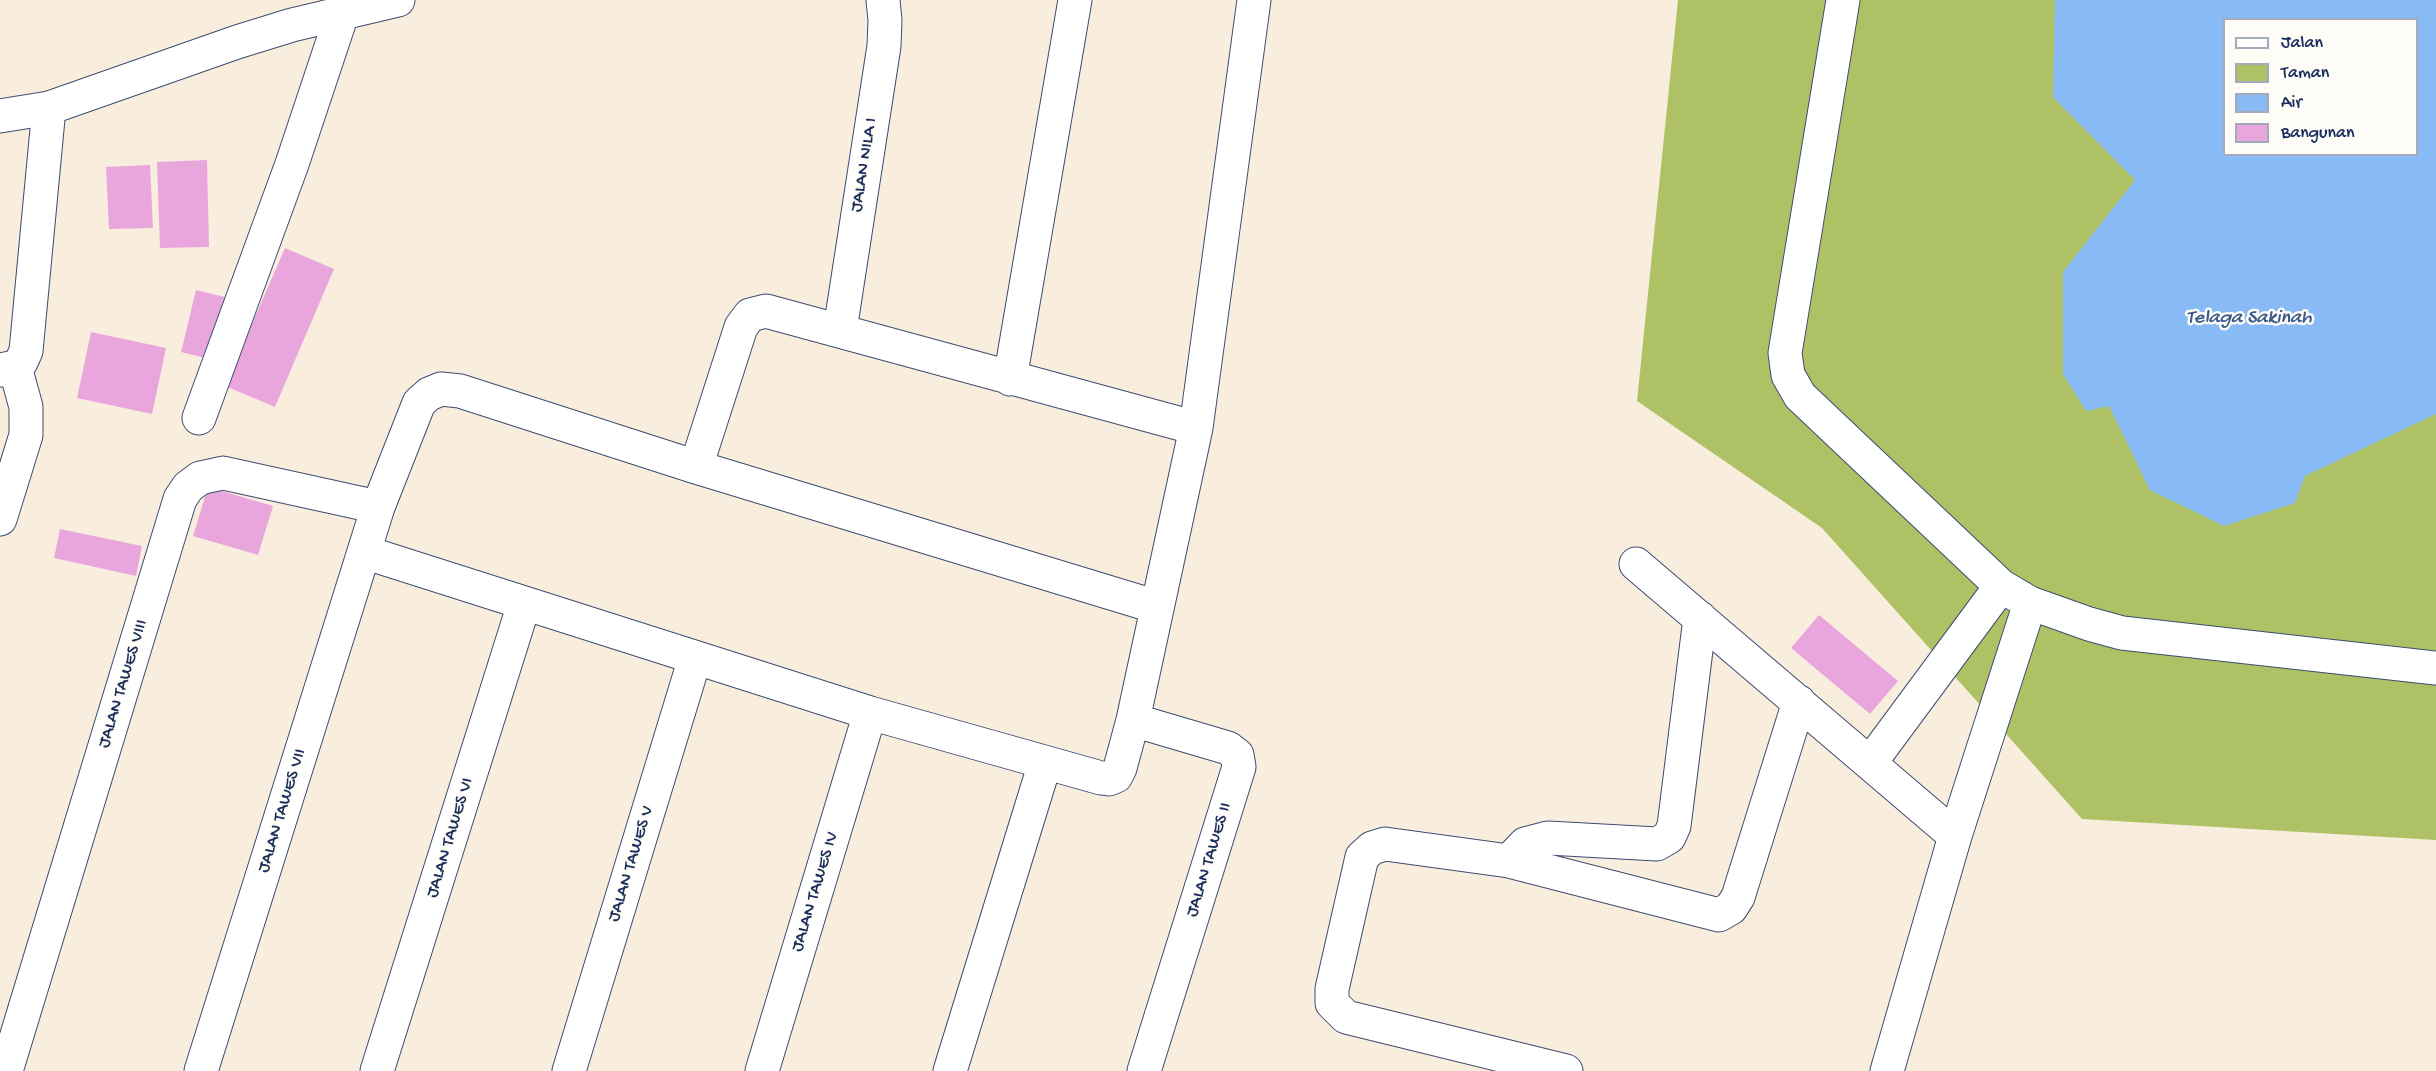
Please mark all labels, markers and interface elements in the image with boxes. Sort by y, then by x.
legend [2223,18,2418,156]
text: Jalan [2281,33,2323,54]
text: Taman [2281,63,2329,84]
text: Air [2281,93,2302,114]
street label: JALAN NILA I [847,116,883,214]
text: Bangunan [2281,123,2355,144]
water label: Telaga Sakinah [2186,307,2312,331]
street label: JALAN TAWES VIII [94,617,154,751]
street label: JALAN TAWES VII [254,746,312,876]
street label: JALAN TAWES VI [422,775,480,901]
street label: JALAN TAWES II [1182,800,1238,920]
street label: JALAN TAWES V [604,803,660,925]
street label: JALAN TAWES IV [787,829,845,955]

